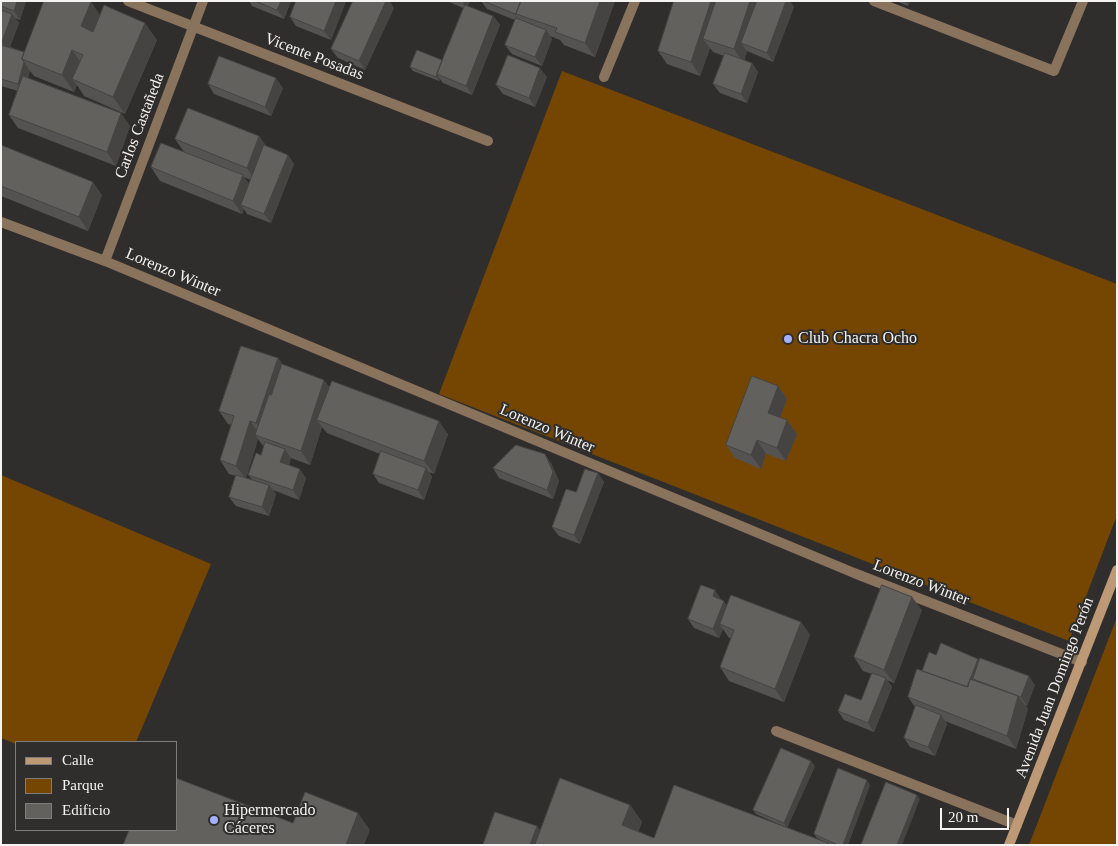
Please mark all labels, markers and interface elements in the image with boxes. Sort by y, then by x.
street label: Vicente Posadas [262,29,366,85]
street label: Carlos Castañeda [111,71,169,181]
street label: Lorenzo Winter [123,244,223,302]
place label: Club Chacra Ocho [798,329,917,349]
marker: Club Chacra Ocho [782,333,794,345]
street label: Lorenzo Winter [497,400,597,458]
street label: Lorenzo Winter [870,556,972,610]
street label: Avenida Juan Domingo Perón [1012,595,1098,781]
legend [15,741,178,831]
text: Calle [62,752,94,768]
text: Parque [62,777,104,793]
scale bar [943,798,1012,830]
place label: Hipermercado Cáceres [224,801,316,839]
text: Edificio [62,802,110,818]
text: 20 m [948,809,978,825]
marker: Hipermercado Cáceres [208,814,220,826]

